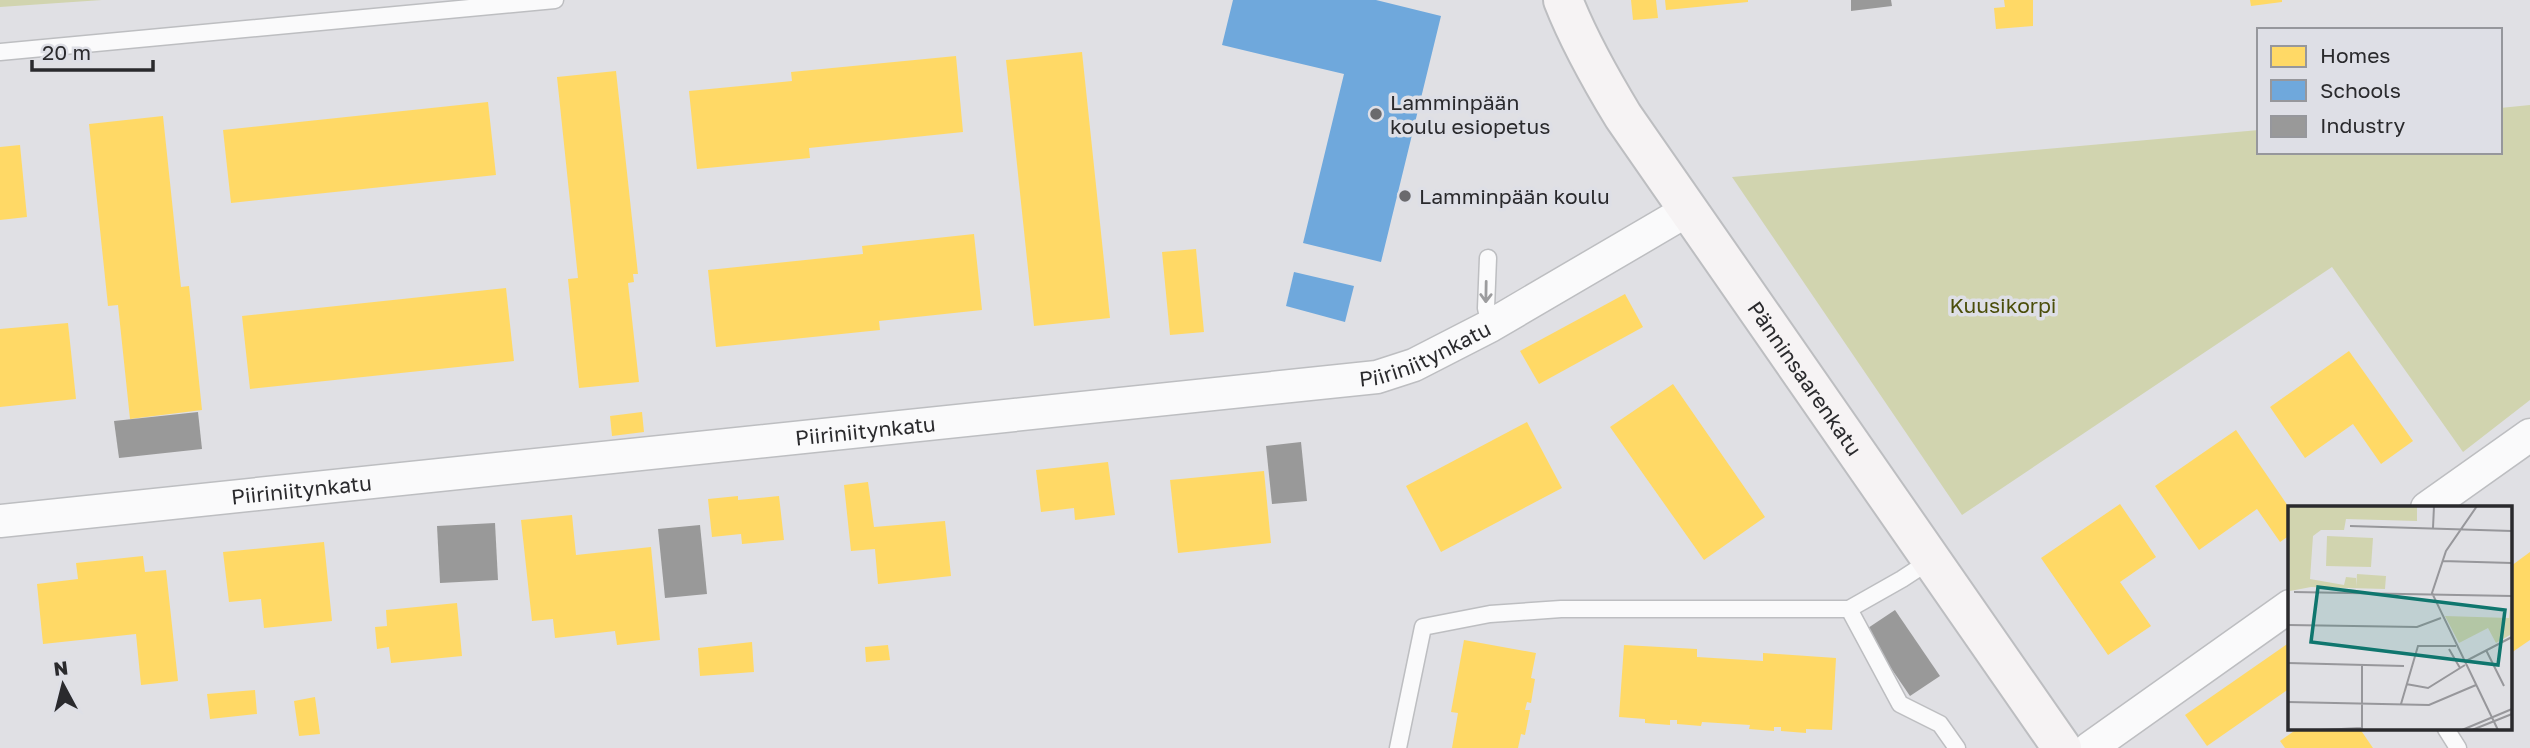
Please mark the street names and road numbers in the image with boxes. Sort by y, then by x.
street label: Pänninsaarenkatu [1742,296,1868,460]
street label: Piiriniitynkatu [1358,315,1495,392]
street label: Piiriniitynkatu [794,410,937,451]
street label: Piiriniitynkatu [230,469,373,510]

